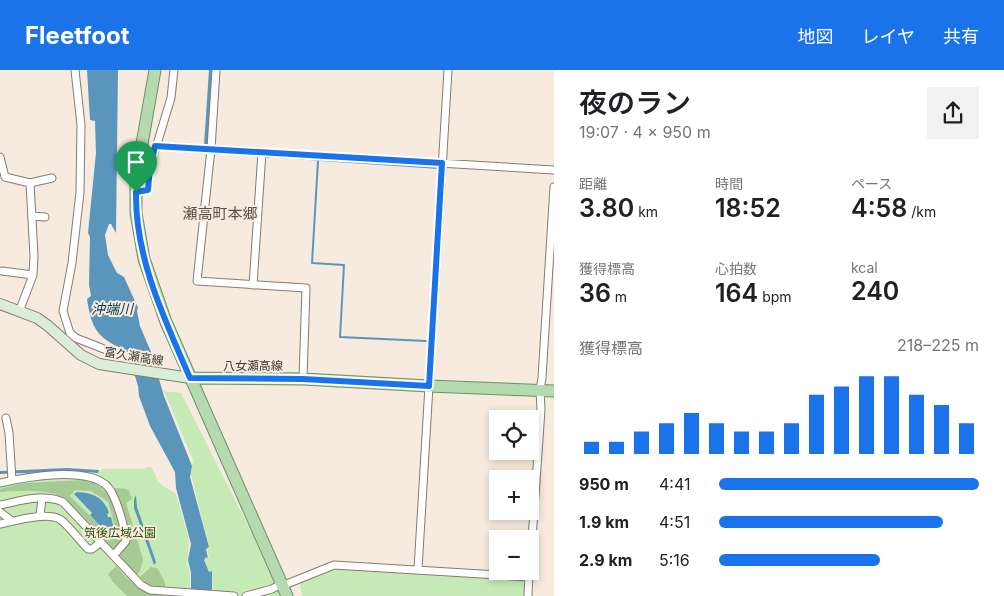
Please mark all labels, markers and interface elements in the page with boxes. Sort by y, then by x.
text: Fleetfoot [25,21,129,50]
text: 地図 [798,26,834,47]
text: レイヤ [862,26,915,47]
text: 共有 [943,26,979,47]
text: 夜のラン [579,86,691,120]
button: share [927,87,979,139]
text: 19:07 · 4 × 950 m [579,122,711,142]
pin [115,141,157,192]
icon: arrive [122,148,150,176]
text: 距離 [579,175,607,192]
text: 時間 [715,175,743,192]
text: ペース [851,175,892,192]
text: 3.80 [579,193,634,223]
text: 18:52 [715,193,781,223]
text: 4:58 [851,193,907,223]
text: km [634,203,658,220]
text: /km [907,203,936,220]
district label: 瀬高町本郷 [182,204,258,223]
text: kcal [851,259,878,276]
text: 獲得標高 [579,260,635,277]
text: 心拍数 [715,260,757,277]
text: 240 [851,276,899,306]
text: 36 [579,278,611,308]
text: 164 [715,278,758,308]
text: m [611,288,627,305]
text: bpm [758,288,792,305]
water label: 沖端川 [91,300,135,317]
text: 218–225 m [897,335,979,355]
text: 獲得標高 [579,338,643,358]
street label: 富久瀬高線 [103,344,165,368]
street label: 八女瀬高線 [223,358,283,373]
map controls [489,410,539,580]
button: locate [489,410,539,460]
button: + [489,470,539,520]
text: 950 m [579,474,629,494]
text: 4:41 [659,474,690,494]
text: 1.9 km [579,512,629,532]
text: 4:51 [659,512,690,532]
park label: 筑後広域公園 [84,525,156,540]
button: − [489,530,539,580]
text: 2.9 km [579,550,632,570]
text: 5:16 [659,550,690,570]

